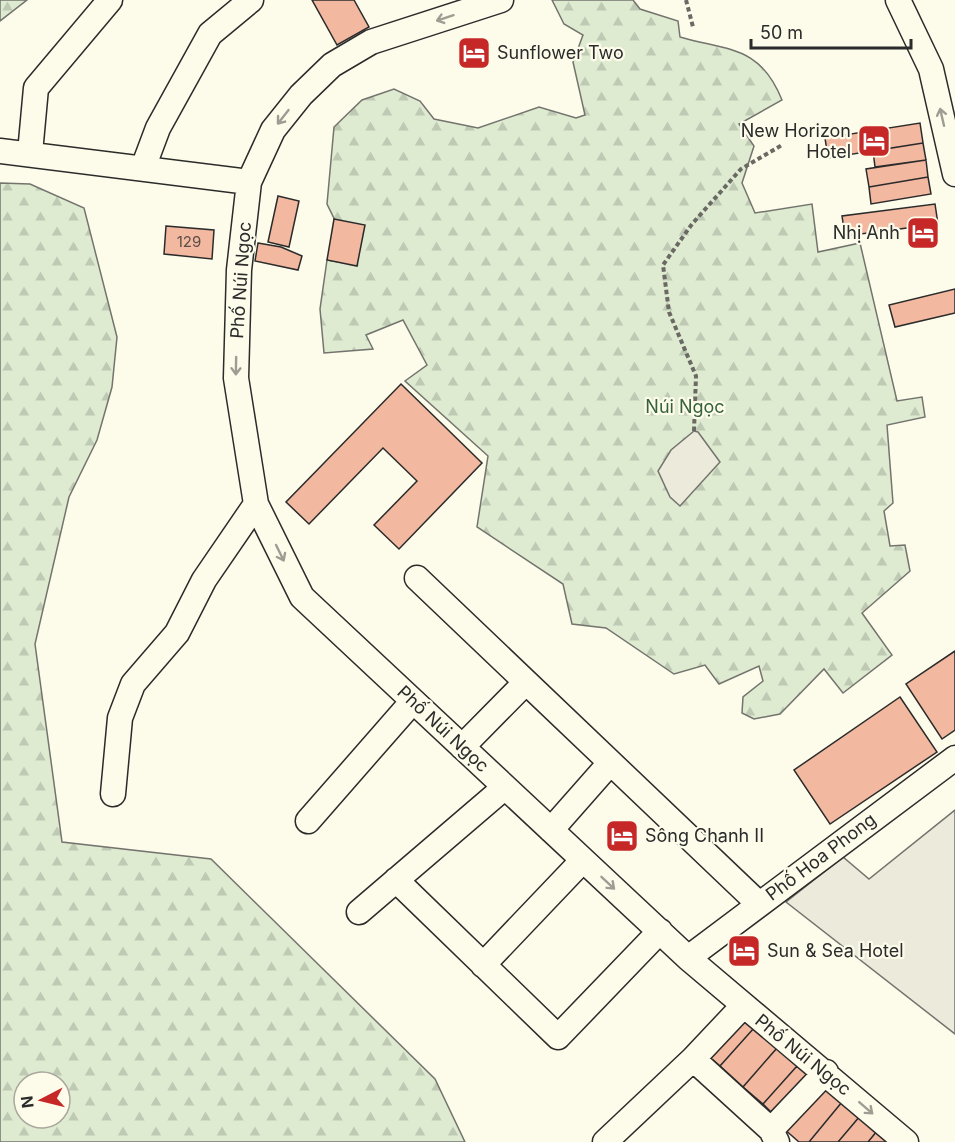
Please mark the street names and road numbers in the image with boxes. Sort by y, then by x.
street label: Phố Núi Ngọc [226,221,255,339]
street label: Phố Núi Ngọc [393,681,493,776]
street label: Phố Hoa Phong [762,808,880,905]
street label: Phố Núi Ngọc [751,1010,856,1100]

